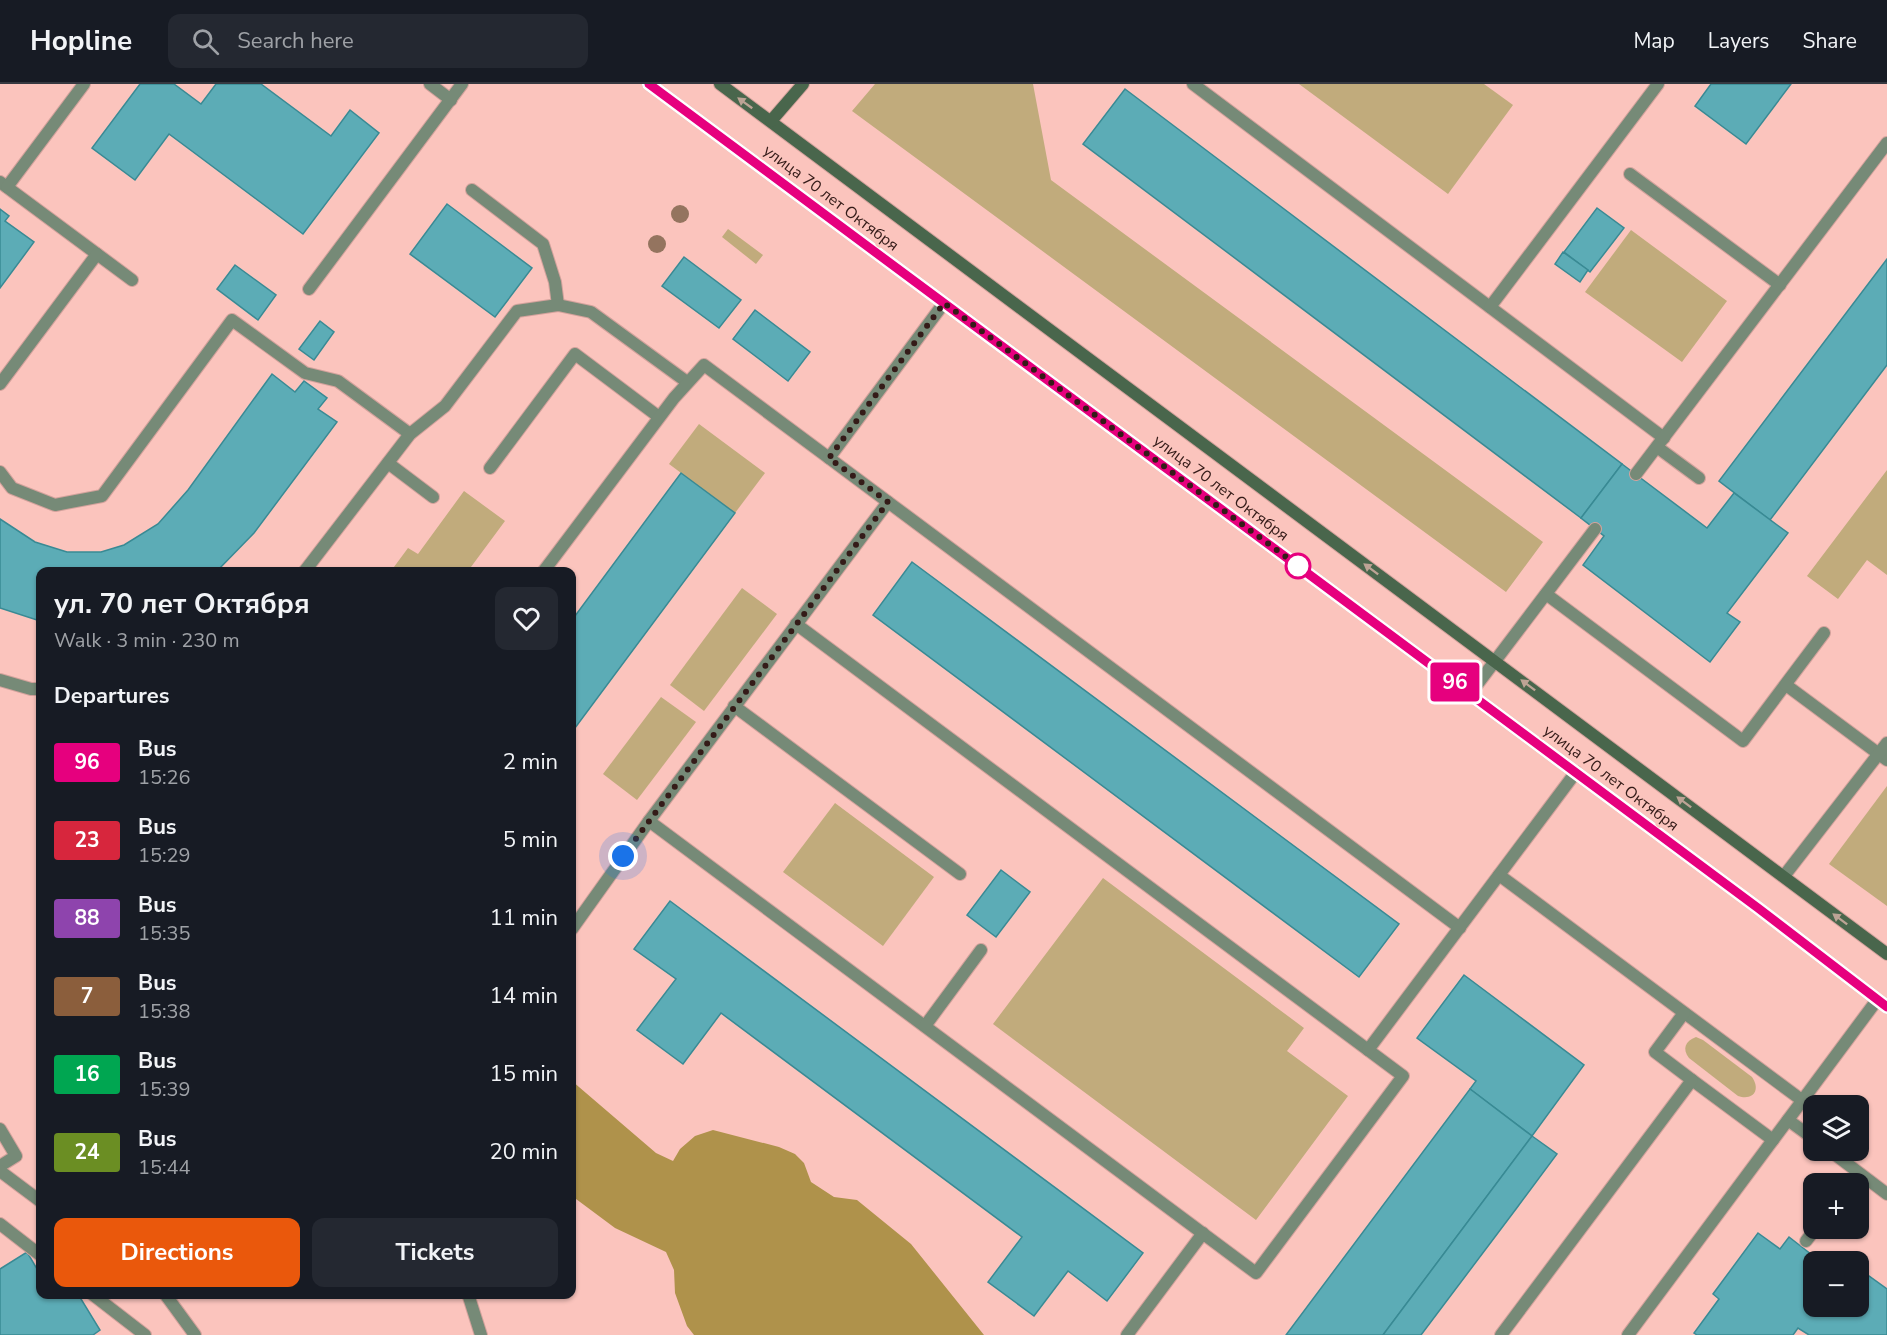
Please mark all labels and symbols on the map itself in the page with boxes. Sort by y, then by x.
one-way arrow [738,97,753,109]
street label: улица 70 лет Октября [759,140,903,256]
street label: улица 70 лет Октября [1149,430,1293,546]
unlabelled marker [1285,553,1311,579]
one-way arrow [1364,563,1380,575]
line badge: 96 [1428,662,1482,702]
one-way arrow [1520,680,1535,692]
street label: улица 70 лет Октября [1539,720,1683,836]
one-way arrow [1677,796,1693,808]
your location [608,841,638,871]
one-way arrow [1833,913,1848,925]

